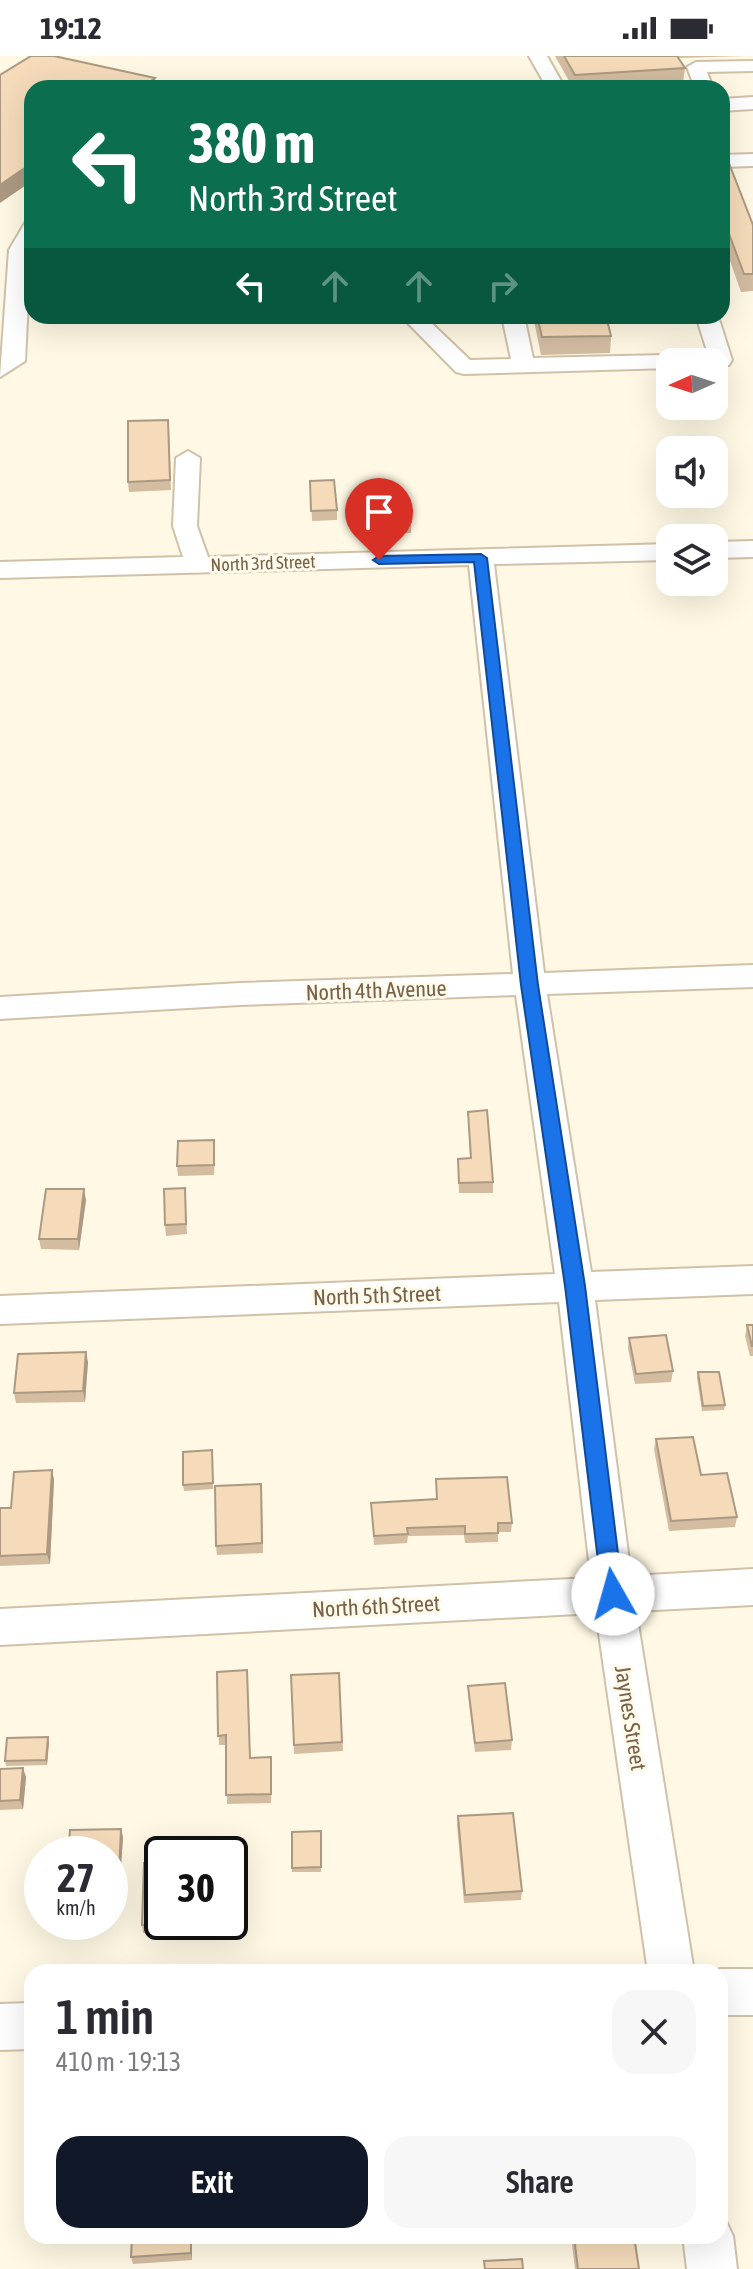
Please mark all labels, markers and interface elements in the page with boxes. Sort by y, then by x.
text: 19:12 [40,11,102,45]
text: 380 m [188,111,315,175]
icon: left [56,112,160,216]
text: North 3rd Street [188,177,398,219]
icon: left [229,264,273,308]
icon: ahead [313,264,357,308]
icon: ahead [397,264,441,308]
icon: right [481,264,525,308]
north arrow [656,348,728,420]
map controls [656,348,728,596]
button: sound [656,436,728,508]
pin [345,478,413,560]
icon: arrive [357,490,401,534]
button: layers [656,524,728,596]
street label: North 3rd Street [210,551,316,575]
street label: North 4th Avenue [305,975,447,1005]
street label: North 5th Street [312,1280,442,1310]
position arrow [571,1552,655,1636]
street label: North 6th Street [311,1590,441,1622]
street label: Jaynes Street [610,1664,652,1772]
speed limit sign: 30 [144,1836,248,1940]
text: 27 [57,1855,95,1900]
text: km/h [56,1896,96,1919]
text: 1 min [56,1989,154,2044]
button: close [612,1990,696,2074]
text: 410 m · 19:13 [56,2047,181,2077]
button: Exit [56,2136,368,2228]
button: Share [384,2136,696,2228]

